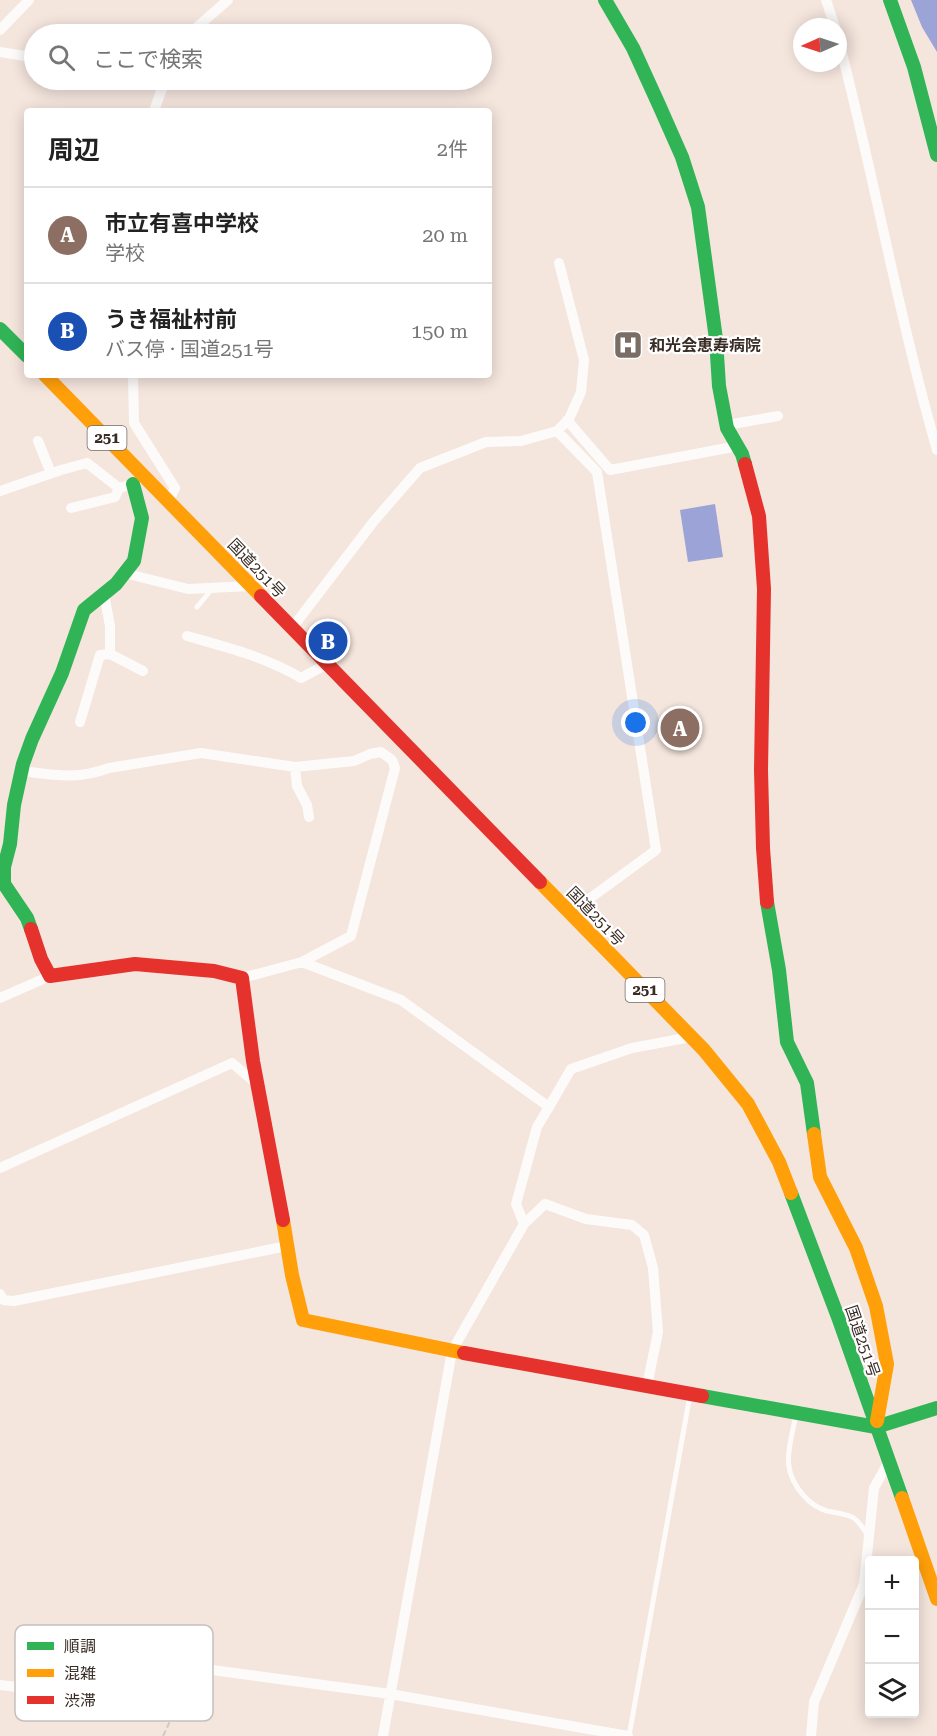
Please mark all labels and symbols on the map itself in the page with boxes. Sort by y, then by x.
north arrow [793,18,847,72]
hospital icon: 和光会恵寿病院 [612,329,644,361]
place label: 和光会恵寿病院 [649,336,761,355]
road number: 251 [88,426,126,450]
street label: 国道251号 [224,535,289,602]
pin: B [308,618,348,664]
pin: A [660,706,700,750]
your location [621,708,650,737]
street label: 国道251号 [563,883,628,950]
road number: 251 [626,978,664,1002]
street label: 国道251号 [841,1303,884,1380]
legend [15,1625,213,1721]
text: 順調 [64,1637,96,1656]
text: 混雑 [64,1664,96,1683]
text: 渋滞 [64,1691,96,1710]

